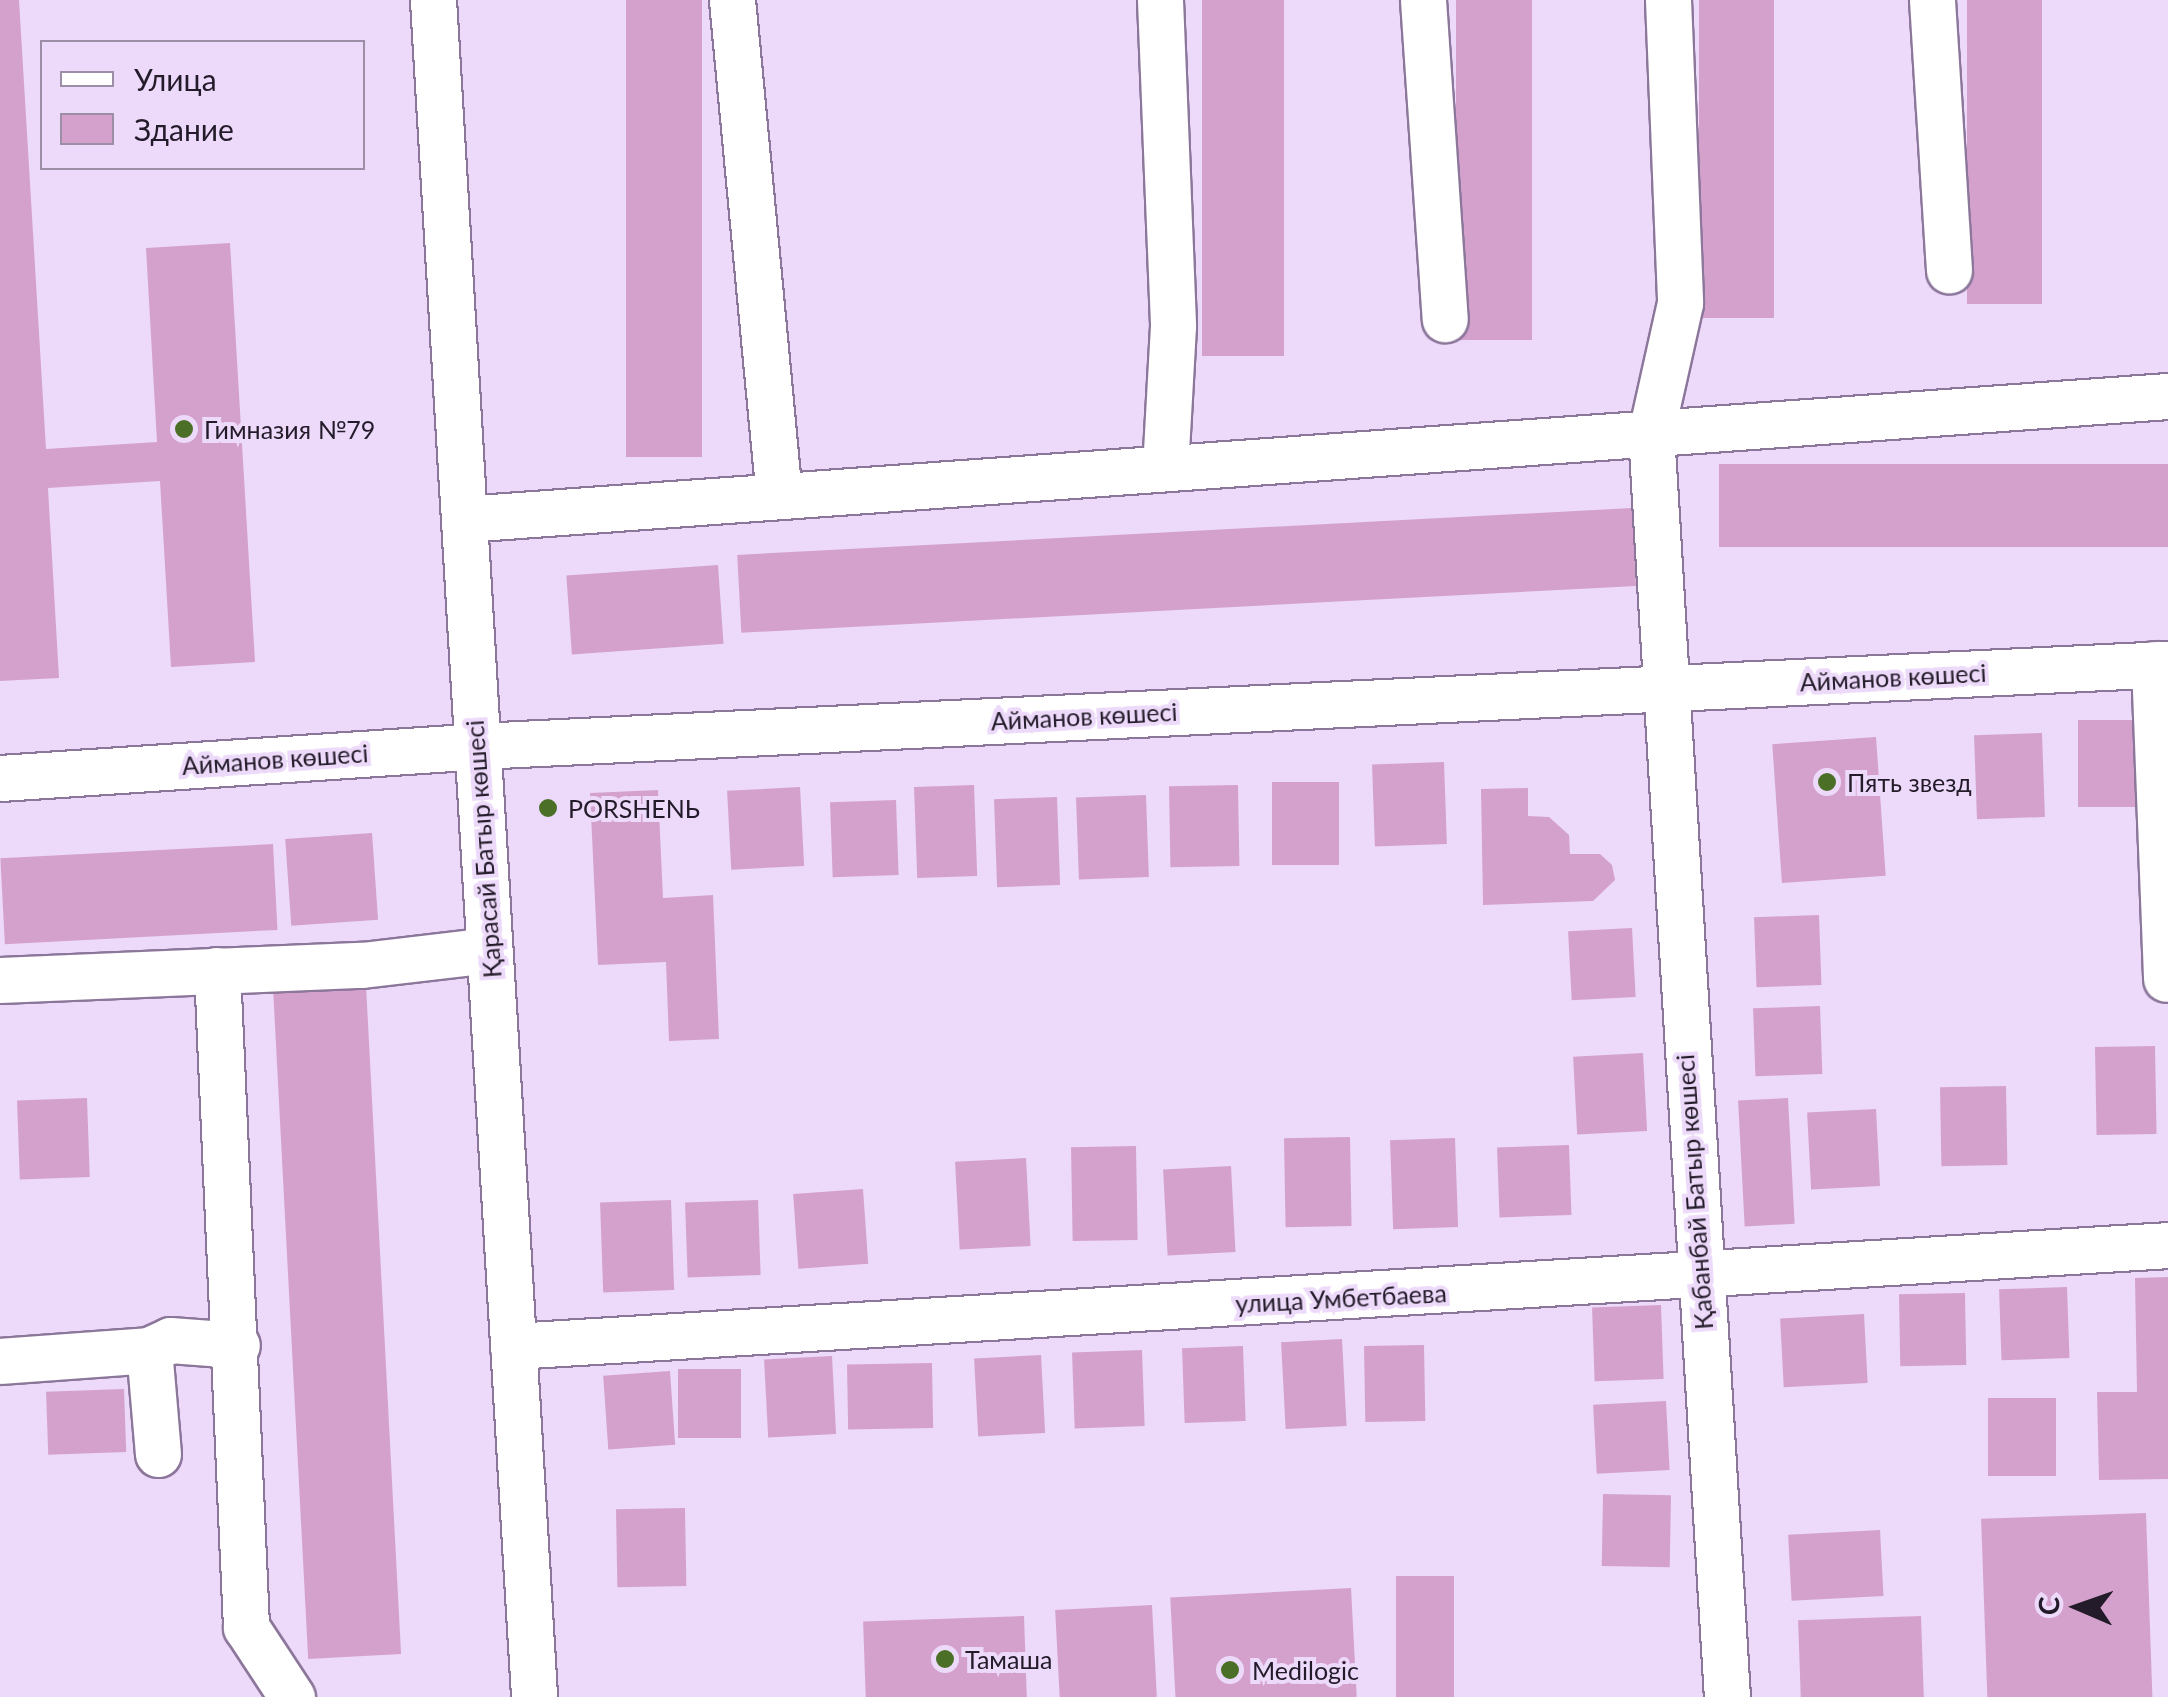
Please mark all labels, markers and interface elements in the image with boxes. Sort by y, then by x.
legend [40,40,365,170]
text: Улица [134,61,217,97]
text: Здание [134,111,234,147]
place label: Гимназия №79 [204,414,375,444]
marker: Гимназия №79 [173,418,195,440]
street label: Айманов көшесі [1799,657,1987,697]
street label: Айманов көшесі [990,696,1178,736]
street label: Қарасай Батыр көшесі [459,719,507,979]
street label: Айманов көшесі [181,738,369,780]
place label: Пять звезд [1847,767,1972,797]
marker: Пять звезд [1816,771,1838,793]
place label: PORSHENЬ [568,793,700,823]
marker: PORSHENЬ [537,797,559,819]
street label: Қабанбай Батыр көшесі [1669,1053,1719,1331]
street label: улица Умбетбаева [1235,1277,1447,1319]
north arrow [2028,1557,2128,1657]
text: С [2031,1596,2065,1616]
place label: Тамаша [965,1644,1052,1674]
marker: Тамаша [934,1648,956,1670]
place label: Medilogic [1252,1655,1359,1685]
marker: Medilogic [1217,1657,1243,1683]

